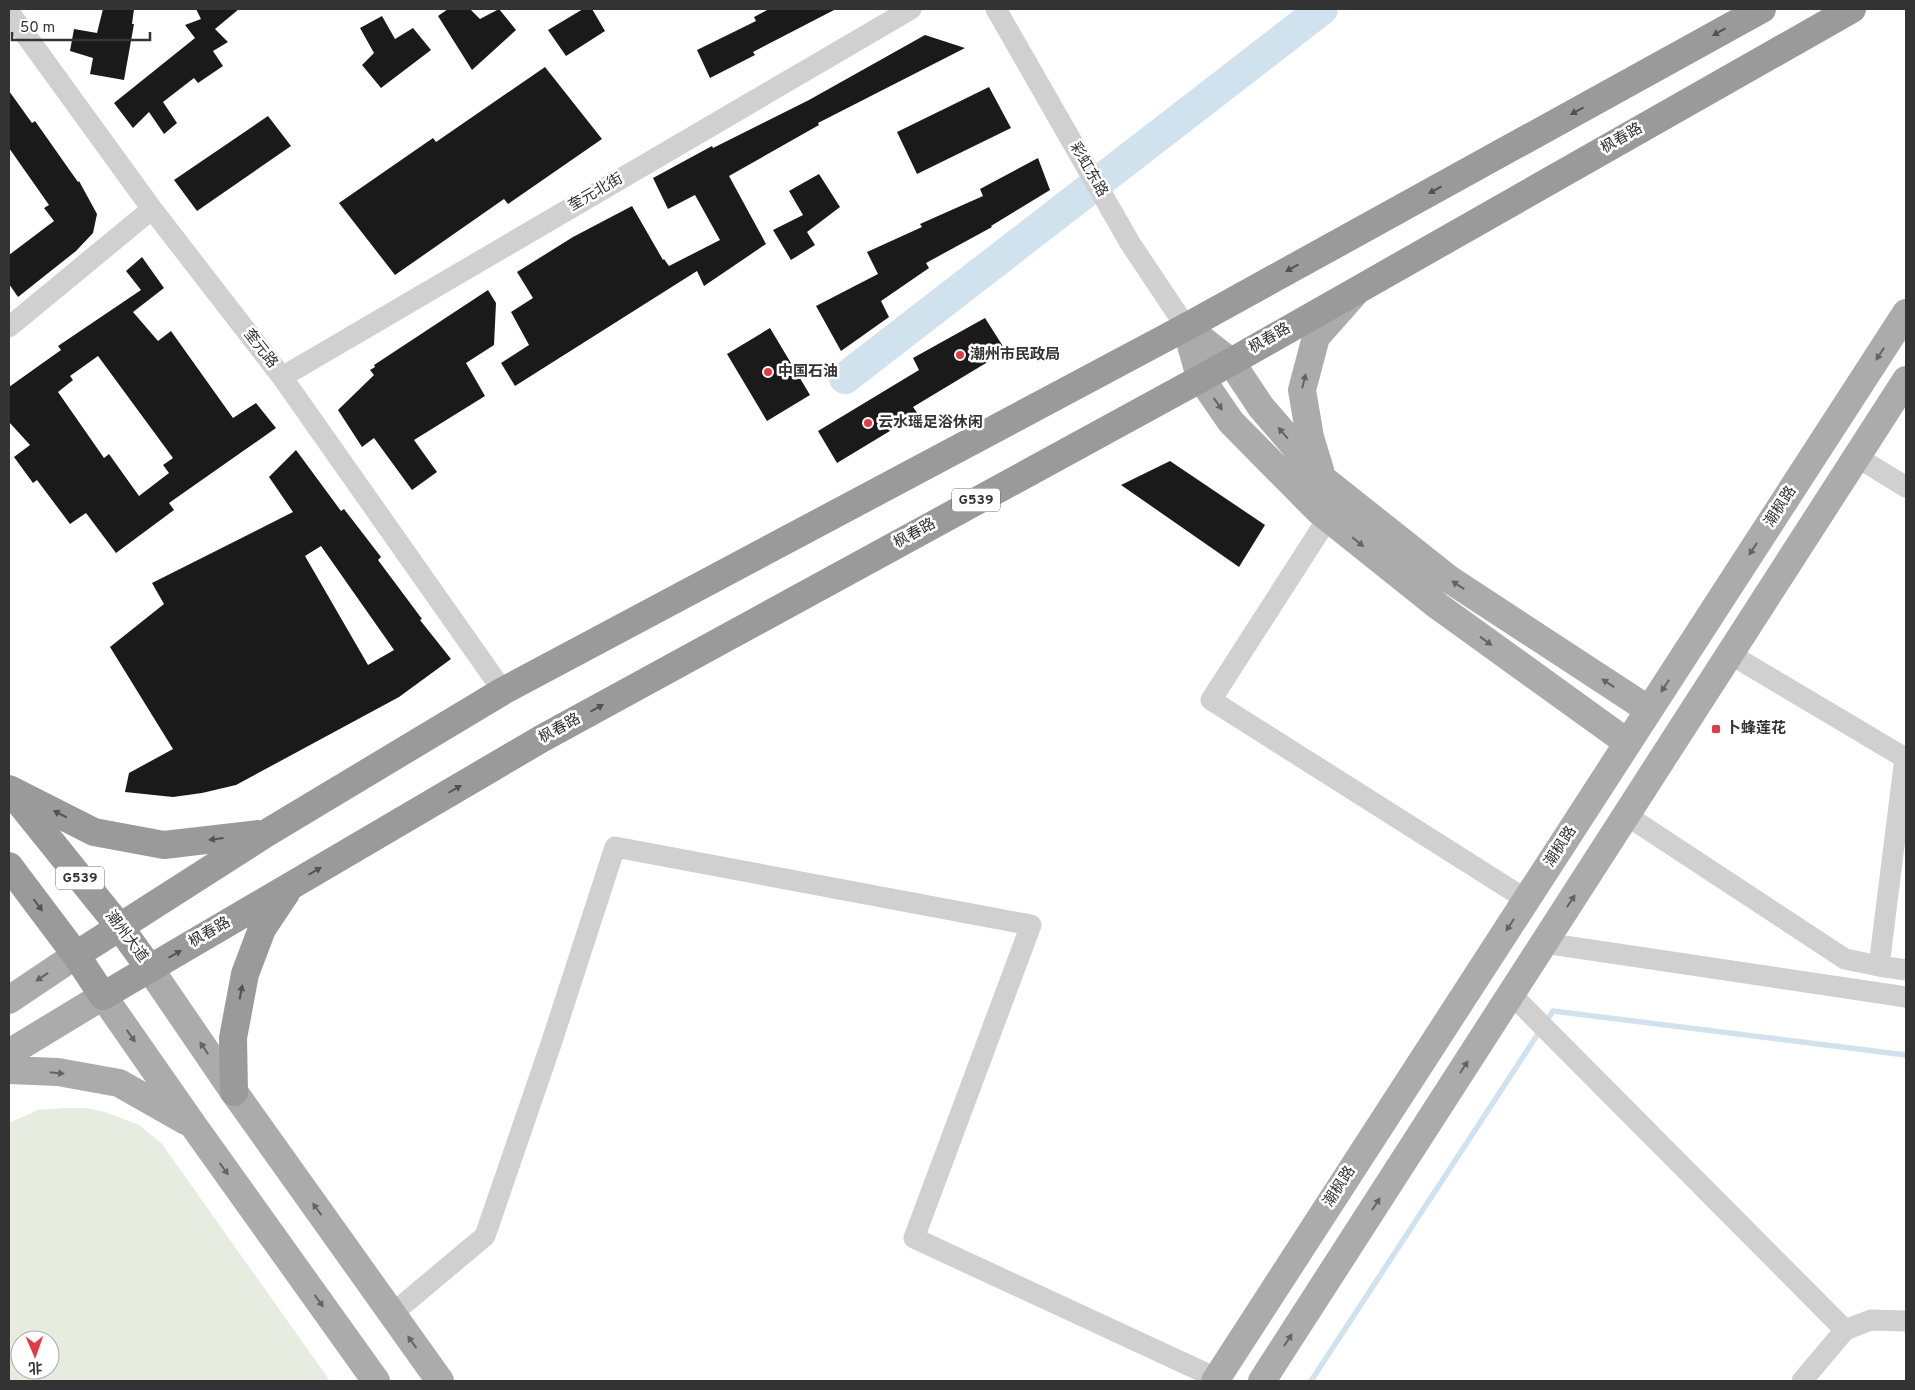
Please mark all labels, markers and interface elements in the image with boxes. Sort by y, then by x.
scale bar [12,10,150,42]
text: 50 m [20,19,55,38]
one-way arrow [1712,28,1726,37]
one-way arrow [1570,107,1584,115]
street label: 枫春路 [1598,120,1646,158]
street label: 彩虹东路 [1065,139,1111,201]
street label: 奎元北街 [565,169,627,216]
one-way arrow [1428,185,1441,194]
one-way arrow [1286,264,1299,273]
street label: 枫春路 [1246,320,1294,358]
street label: 奎元路 [239,325,281,373]
place label: 潮州市民政局 [970,345,1060,365]
one-way arrow [1875,347,1885,361]
marker: 潮州市民政局 [954,349,966,361]
place label: 中国石油 [778,363,838,382]
marker: 中国石油 [762,366,774,378]
one-way arrow [1301,373,1309,388]
one-way arrow [1213,397,1223,410]
place label: 云水瑶足浴休闲 [878,413,983,433]
marker: 云水瑶足浴休闲 [862,417,874,429]
one-way arrow [1277,427,1289,439]
street label: 潮枫路 [1761,483,1801,531]
road number: G539 [952,488,1000,512]
street label: 枫春路 [891,515,939,553]
one-way arrow [1351,536,1364,547]
one-way arrow [1749,543,1758,556]
one-way arrow [1451,580,1464,590]
one-way arrow [1480,636,1493,646]
one-way arrow [1602,679,1615,688]
one-way arrow [1660,679,1670,692]
one-way arrow [590,704,603,713]
street label: 枫春路 [536,710,584,748]
place label: 卜蜂莲花 [1726,719,1786,739]
marker: 卜蜂莲花 [1710,723,1722,735]
one-way arrow [449,785,462,794]
one-way arrow [52,810,67,819]
street label: 潮枫路 [1541,823,1581,871]
one-way arrow [208,835,224,843]
road number: G539 [56,866,104,890]
one-way arrow [309,867,322,876]
one-way arrow [1566,894,1576,907]
one-way arrow [33,898,43,912]
street label: 潮州大道 [100,907,152,967]
street label: 枫春路 [186,914,234,952]
one-way arrow [1506,918,1515,932]
one-way arrow [169,949,182,958]
one-way arrow [36,972,49,982]
one-way arrow [238,983,246,999]
one-way arrow [126,1029,136,1043]
one-way arrow [199,1041,208,1055]
one-way arrow [1459,1060,1469,1074]
one-way arrow [50,1069,66,1077]
one-way arrow [219,1162,229,1176]
street label: 潮枫路 [1320,1163,1360,1211]
one-way arrow [1371,1197,1381,1210]
one-way arrow [312,1202,322,1216]
one-way arrow [314,1294,324,1308]
north arrow [10,1330,60,1380]
one-way arrow [1284,1334,1293,1347]
one-way arrow [407,1335,417,1348]
text: 北 [28,1358,43,1375]

